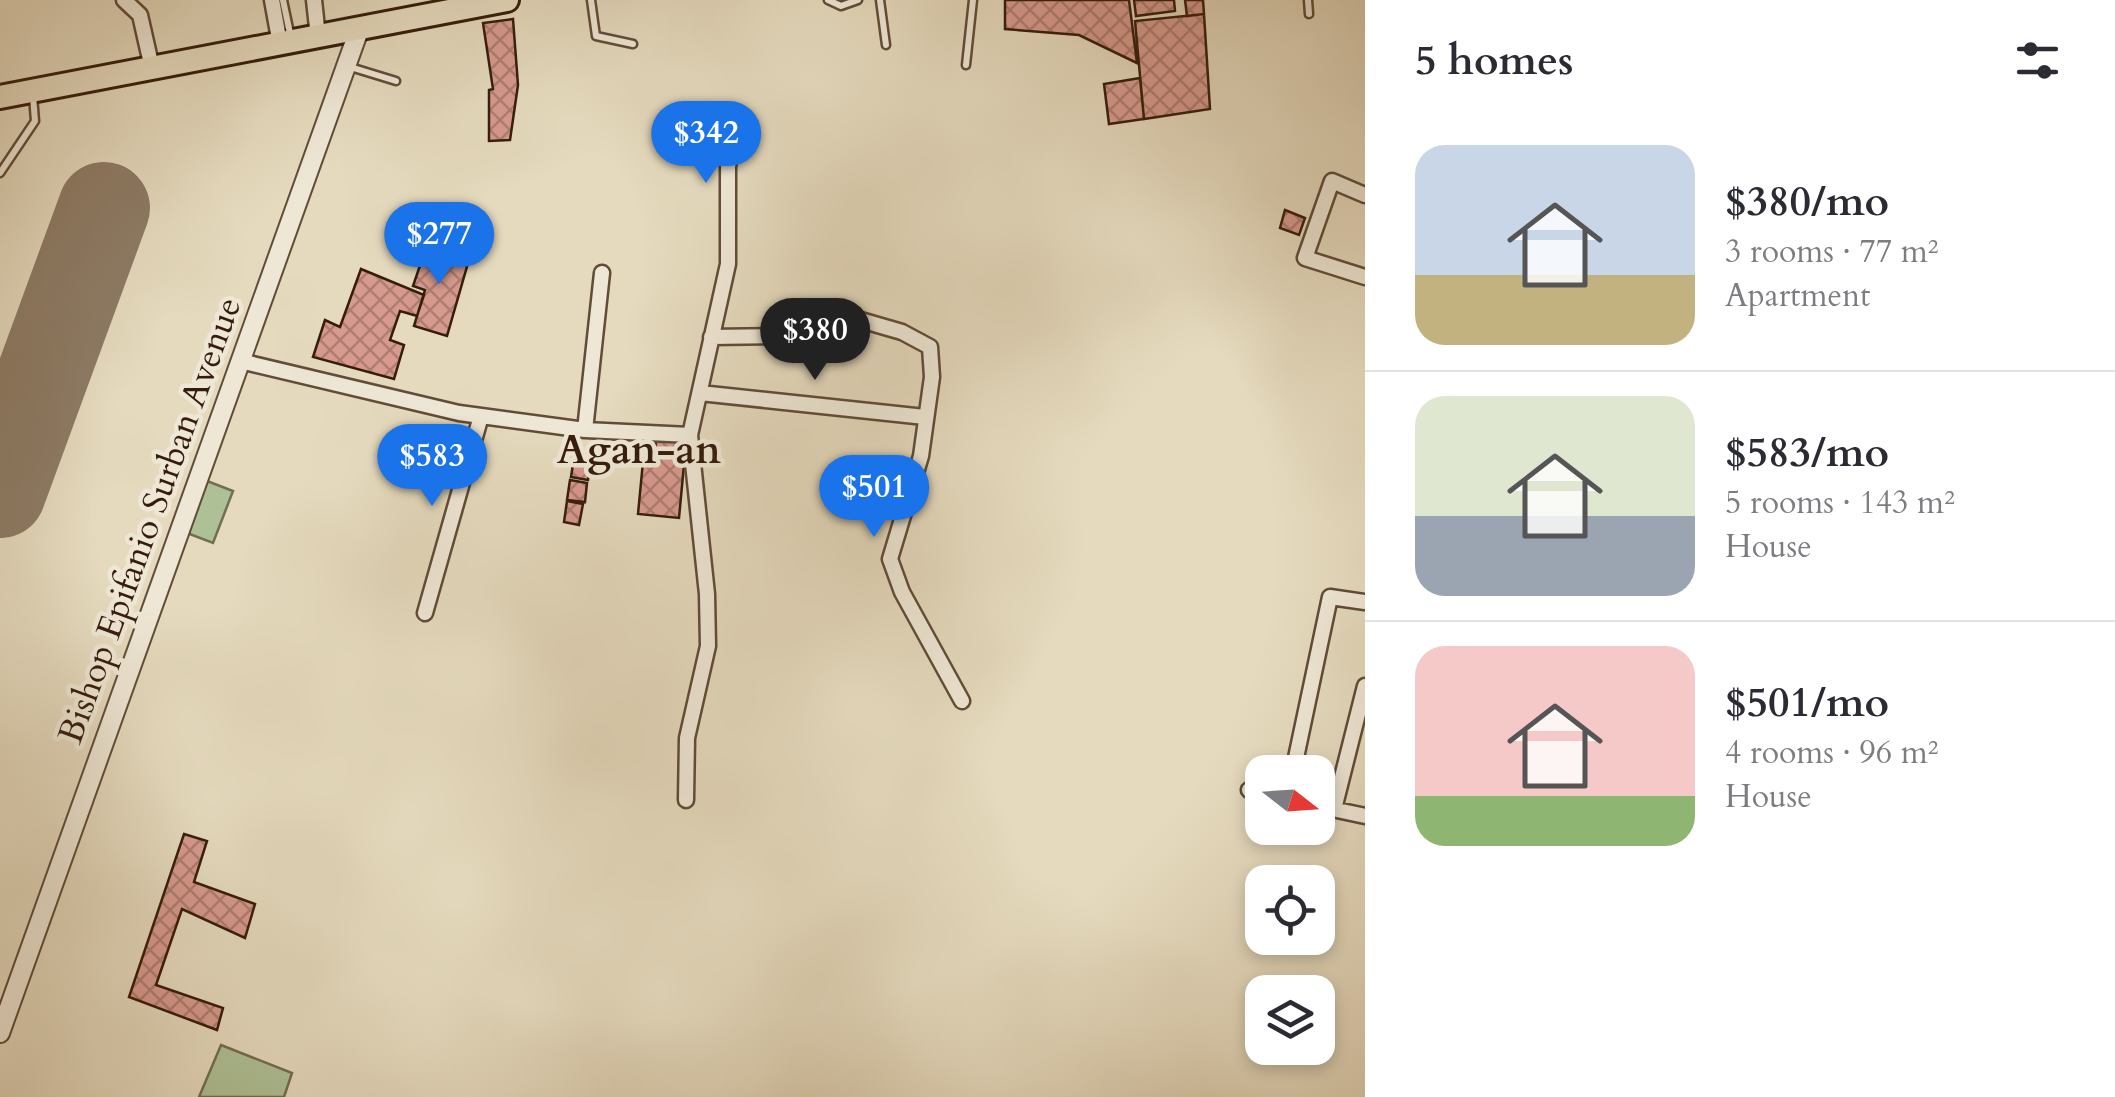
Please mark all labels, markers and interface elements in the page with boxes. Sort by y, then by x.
text: 5 homes [1415,32,1573,89]
icon: filters [2010,33,2065,88]
pin: $342 [647,101,765,186]
text: $342 [673,111,739,155]
text: $380/mo [1725,173,1889,230]
icon: home [1495,185,1615,305]
pin: $277 [380,202,498,287]
text: $277 [406,212,472,256]
text: 3 rooms · 77 m² [1725,230,1938,274]
text: Apartment [1725,274,1870,318]
street label: Bishop Epifanio Surban Avenue [47,291,253,750]
pin: $380 [756,298,874,383]
text: $380 [782,308,848,352]
district label: Agan-an [557,423,721,478]
pin: $583 [373,424,491,509]
text: $583/mo [1725,424,1889,481]
text: $583 [399,434,465,478]
icon: home [1495,436,1615,556]
pin: $501 [815,455,933,540]
text: $501 [841,465,907,509]
text: 5 rooms · 143 m² [1725,481,1955,525]
text: House [1725,525,1812,569]
text: $501/mo [1725,674,1889,731]
icon: home [1495,686,1615,806]
text: 4 rooms · 96 m² [1725,731,1938,775]
north arrow [1245,755,1335,845]
map controls [1245,755,1335,1065]
text: House [1725,775,1812,819]
button: locate [1245,865,1335,955]
button: layers [1245,975,1335,1065]

